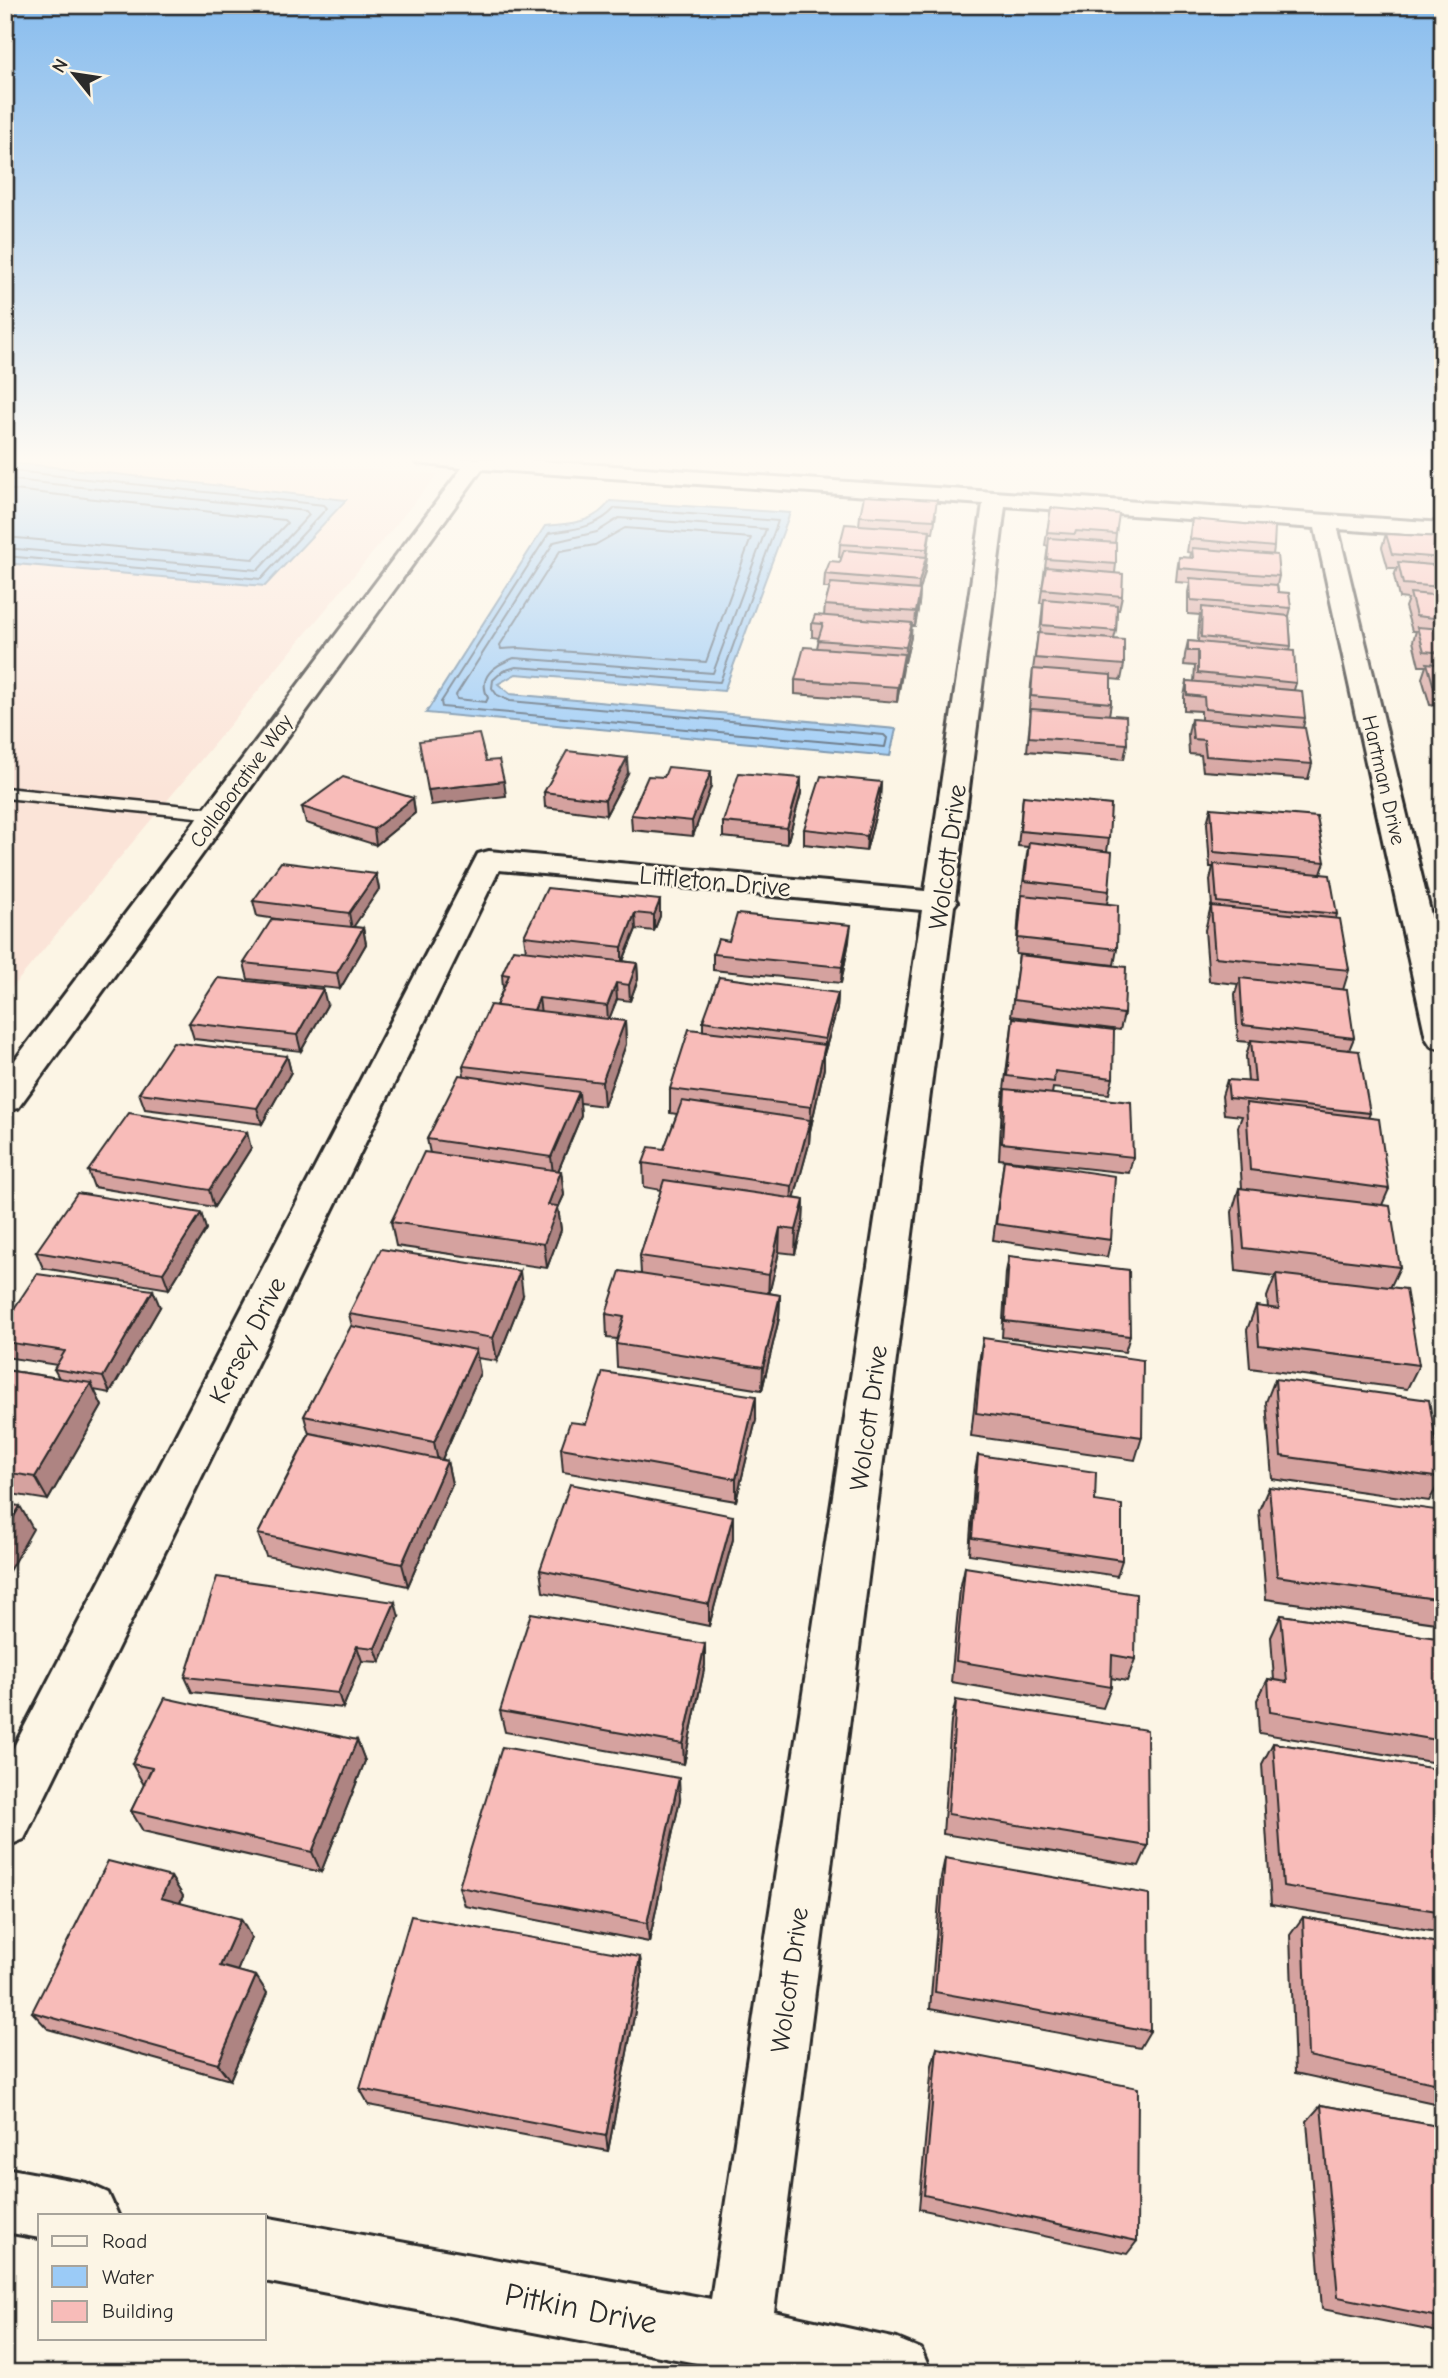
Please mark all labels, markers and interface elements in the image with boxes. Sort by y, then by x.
north arrow [38,38,108,108]
text: N [48,55,73,77]
street label: Collaborative Way [185,709,298,852]
street label: Hartman Drive [1357,713,1411,847]
street label: Wolcott Drive [923,783,973,932]
street label: Littleton Drive [638,860,792,904]
street label: Kersey Drive [203,1272,293,1409]
street label: Wolcott Drive [844,1344,894,1493]
street label: Wolcott Drive [765,1906,815,2055]
legend [38,2214,266,2340]
text: Road [102,2229,147,2253]
text: Water [102,2265,155,2289]
street label: Pitkin Drive [502,2276,660,2341]
text: Building [102,2299,174,2323]

